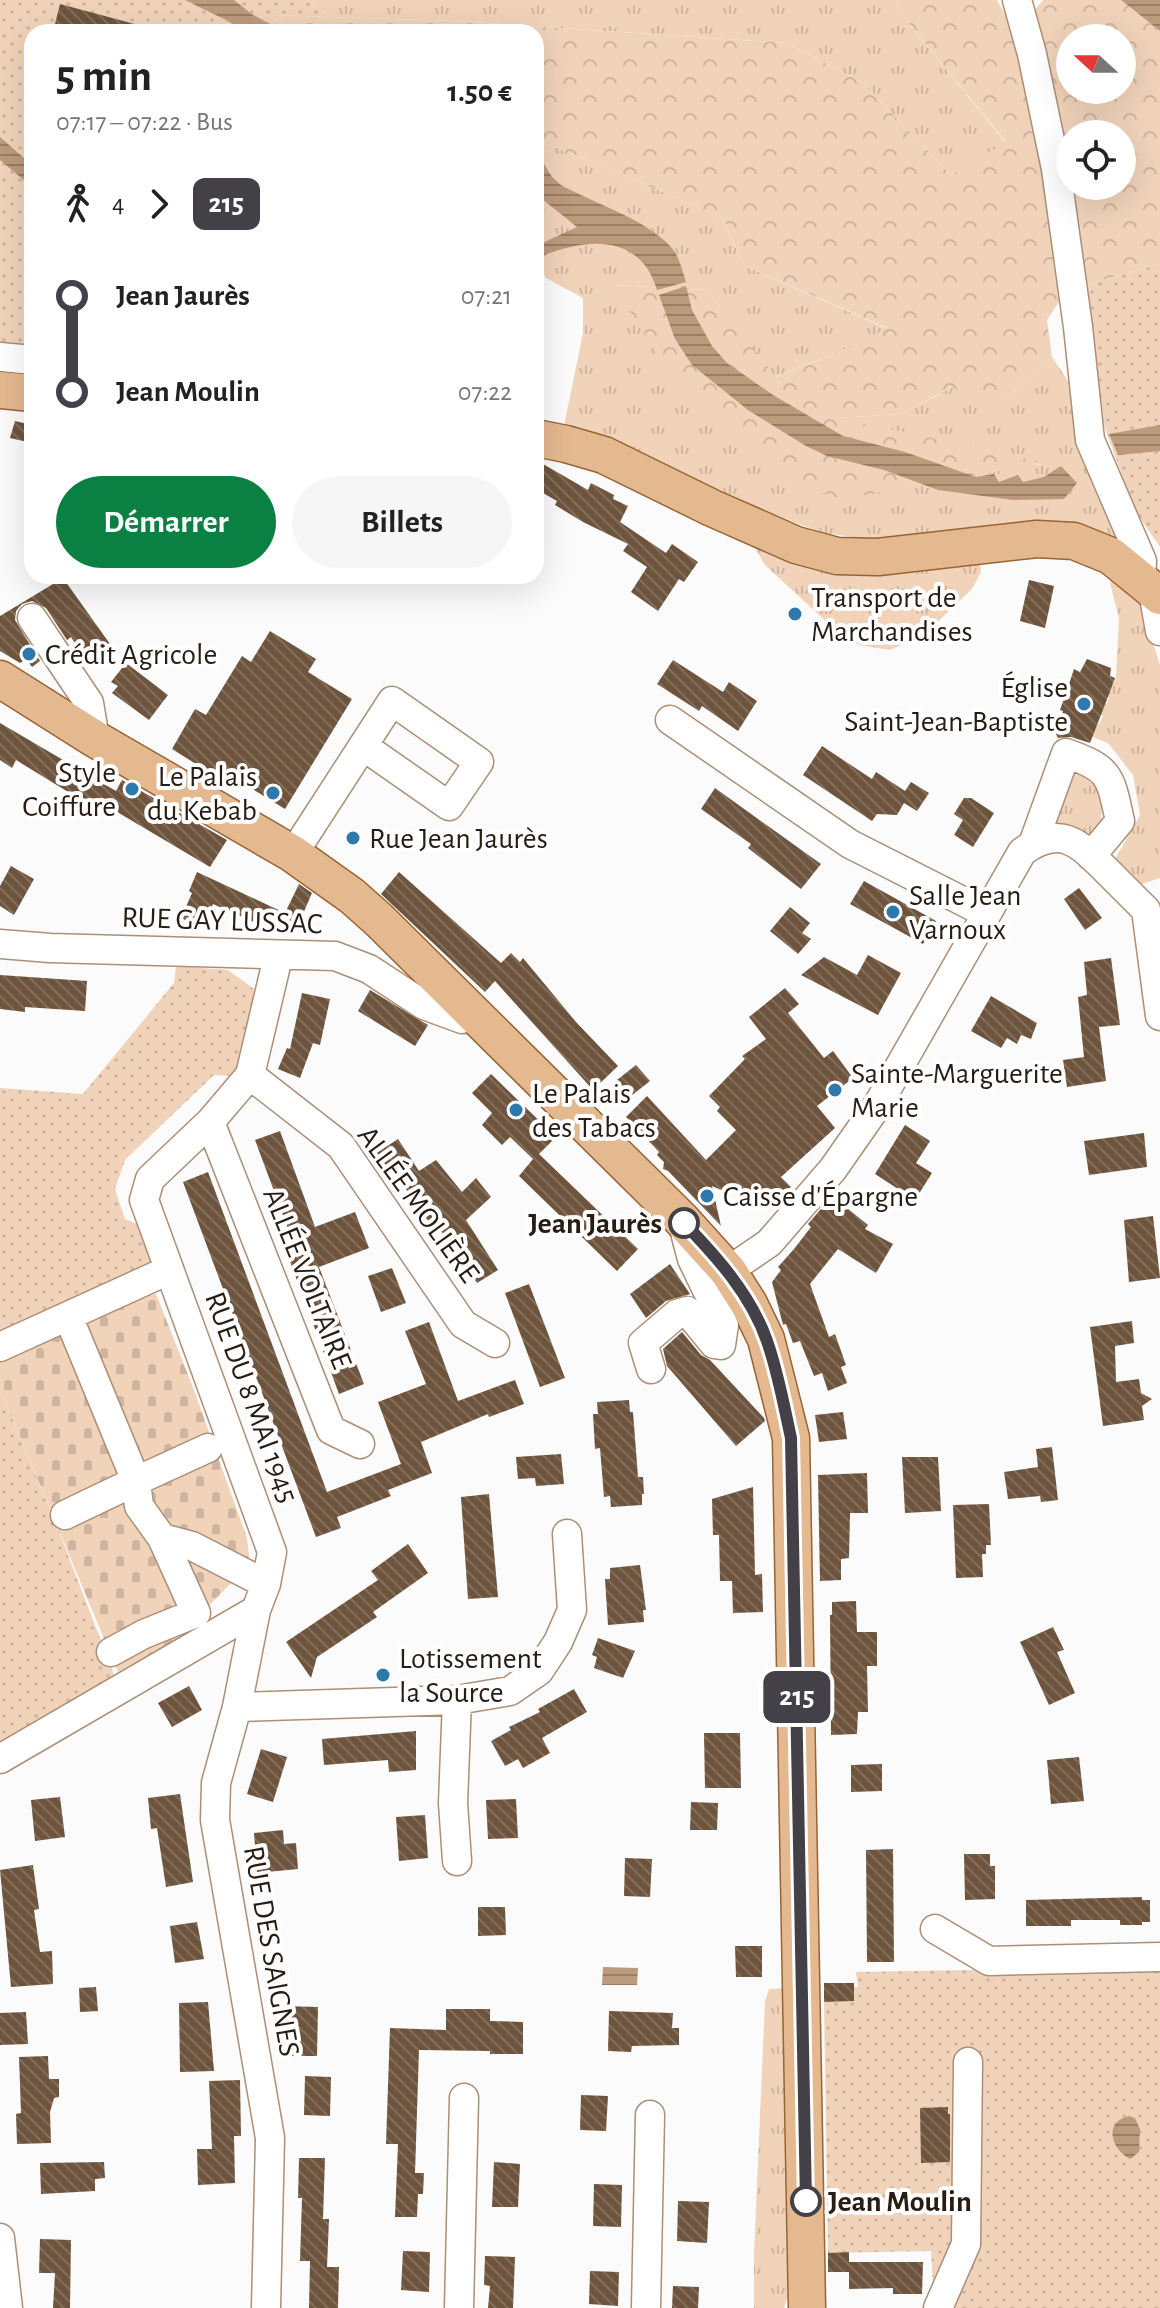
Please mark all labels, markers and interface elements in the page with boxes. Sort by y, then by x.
north arrow [1056,24,1136,104]
map controls [1056,24,1136,200]
text: 5 min [56,55,152,99]
text: 1.50 € [447,77,512,107]
text: 07:17 – 07:22 · Bus [56,109,233,135]
button: locate [1056,120,1136,200]
icon: walk [56,182,100,226]
icon: forward [137,182,181,226]
text: 215 [209,190,244,218]
text: 4 [112,191,125,217]
text: Jean Jaurès [116,281,250,311]
text: 07:21 [461,283,512,309]
text: Jean Moulin [116,377,260,407]
text: 07:22 [458,379,512,405]
button: Démarrer [56,476,276,568]
button: Billets [292,476,512,568]
place label: Transport de Marchandises [811,583,973,647]
marker: Transport de Marchandises [786,605,804,623]
place label: Crédit Agricole [45,640,217,670]
marker: Crédit Agricole [20,645,38,663]
place label: Église Saint-Jean-Baptiste [844,671,1068,737]
marker: Église Saint-Jean-Baptiste [1075,695,1093,713]
place label: Style Coiffure [22,758,116,822]
place label: Le Palais du Kebab [147,762,257,826]
marker: Style Coiffure [123,780,141,798]
marker: Le Palais du Kebab [264,784,282,802]
place label: Rue Jean Jaurès [369,824,548,854]
marker: Rue Jean Jaurès [344,829,362,847]
place label: Salle Jean Varnoux [909,881,1022,945]
street label: RUE GAY LUSSAC [121,902,323,939]
marker: Salle Jean Varnoux [884,903,902,921]
place label: Sainte-Marguerite Marie [851,1059,1063,1123]
place label: Le Palais des Tabacs [532,1079,656,1143]
marker: Sainte-Marguerite Marie [826,1081,844,1099]
marker: Le Palais des Tabacs [507,1101,525,1119]
street label: ALLÉE MOLIÈRE [352,1120,486,1288]
place label: Caisse d'Épargne [723,1180,918,1212]
street label: ALLÉE VOLTAIRE [257,1183,359,1373]
marker: Caisse d'Épargne [698,1187,716,1205]
marker: Jean Jaurès [669,1208,699,1238]
place label: Jean Jaurès [528,1209,662,1239]
street label: RUE DU 8 MAI 1945 [199,1288,303,1507]
place label: Lotissement la Source [399,1644,542,1708]
marker: Lotissement la Source [374,1666,392,1684]
line badge: 215 [751,1671,843,1723]
text: 215 [779,1683,815,1711]
street label: RUE DES SAIGNES [238,1844,304,2059]
marker: Jean Moulin [791,2186,821,2216]
place label: Jean Moulin [828,2187,972,2217]

